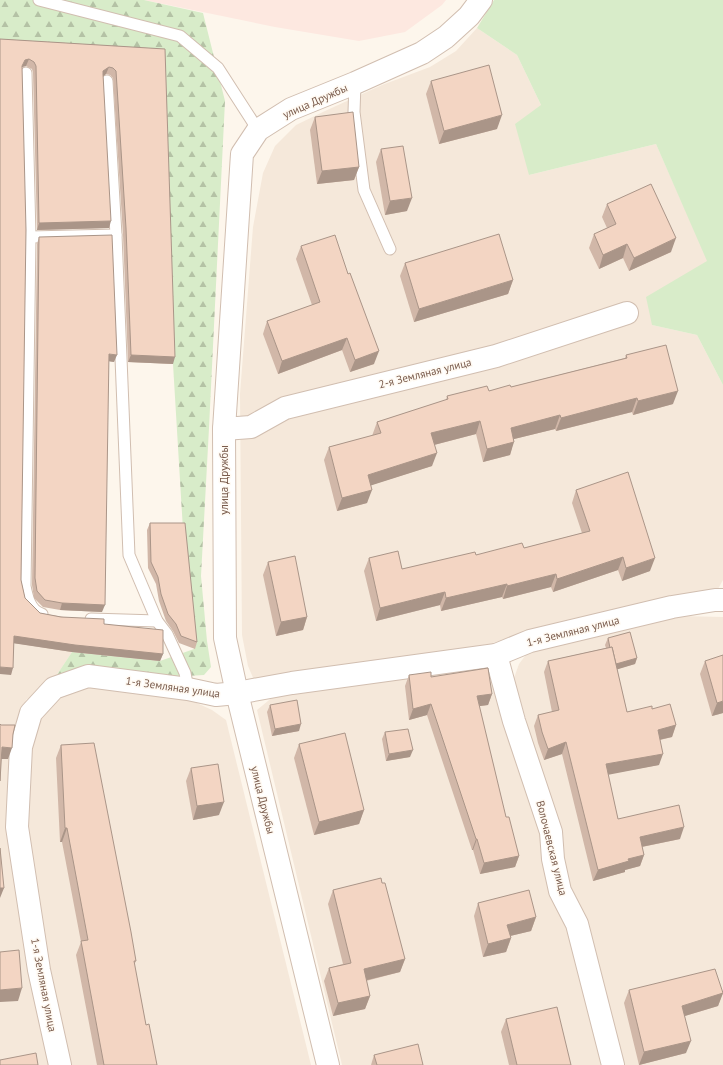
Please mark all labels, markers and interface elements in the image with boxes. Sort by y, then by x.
street label: улица Дружбы [280,81,350,121]
street label: 2-я Земляная улица [377,355,473,391]
street label: улица Дружбы [217,445,231,515]
street label: 1-я Земляная улица [525,613,621,649]
street label: 1-я Земляная улица [125,673,221,701]
street label: улица Дружбы [248,765,278,835]
street label: Волочаевская улица [533,799,571,897]
street label: 1-я Земляная улица [28,937,60,1033]

